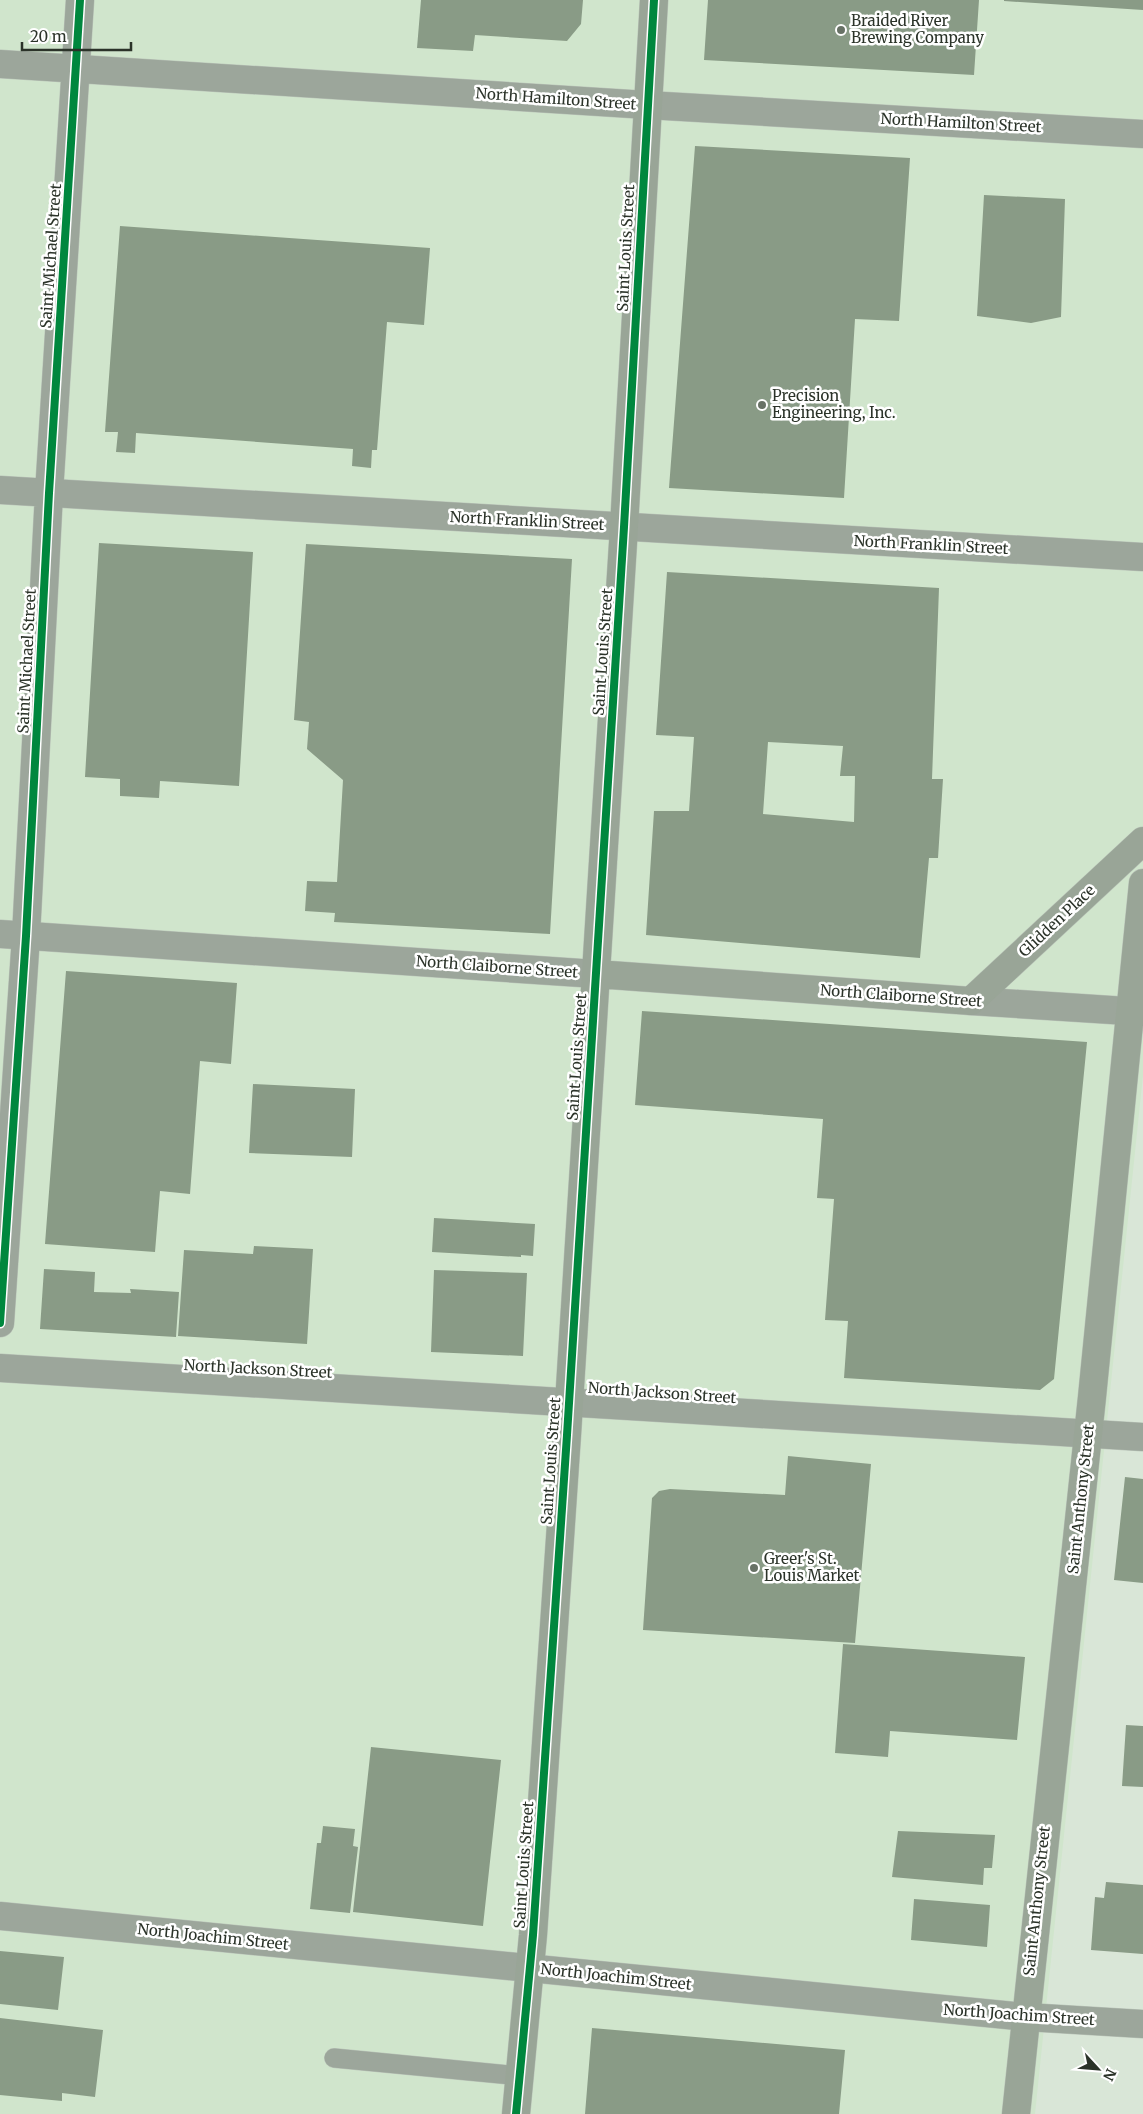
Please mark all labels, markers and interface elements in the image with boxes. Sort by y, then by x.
place label: Braided River Brewing Company [851,11,984,47]
scale bar [22,20,131,52]
marker: Braided River Brewing Company [835,24,847,36]
text: 20 m [30,27,67,46]
street label: North Hamilton Street [475,83,637,114]
street label: North Hamilton Street [880,109,1042,136]
street label: Saint Michael Street [36,183,65,329]
street label: Saint Louis Street [613,184,638,312]
place label: Precision Engineering, Inc. [772,386,895,422]
marker: Precision Engineering, Inc. [756,399,768,411]
street label: North Franklin Street [449,507,605,534]
street label: North Franklin Street [853,531,1009,558]
street label: Saint Michael Street [13,588,40,734]
street label: Saint Louis Street [589,588,616,716]
street label: Glidden Place [1015,880,1099,961]
street label: North Claiborne Street [415,951,579,982]
street label: North Claiborne Street [819,980,983,1011]
street label: Saint Louis Street [563,993,590,1121]
street label: North Jackson Street [183,1355,333,1382]
street label: North Jackson Street [587,1378,737,1407]
street label: Saint Louis Street [537,1397,564,1525]
street label: Saint Anthony Street [1063,1423,1098,1575]
place label: Greer's St. Louis Market [764,1549,860,1585]
marker: Greer's St. Louis Market [748,1562,760,1574]
street label: Saint Louis Street [510,1801,537,1929]
street label: Saint Anthony Street [1019,1825,1054,1977]
street label: North Joachim Street [137,1919,290,1954]
street label: North Joachim Street [540,1959,693,1994]
street label: North Joachim Street [943,2000,1096,2029]
north arrow [1073,2044,1123,2094]
text: N [1099,2066,1120,2084]

